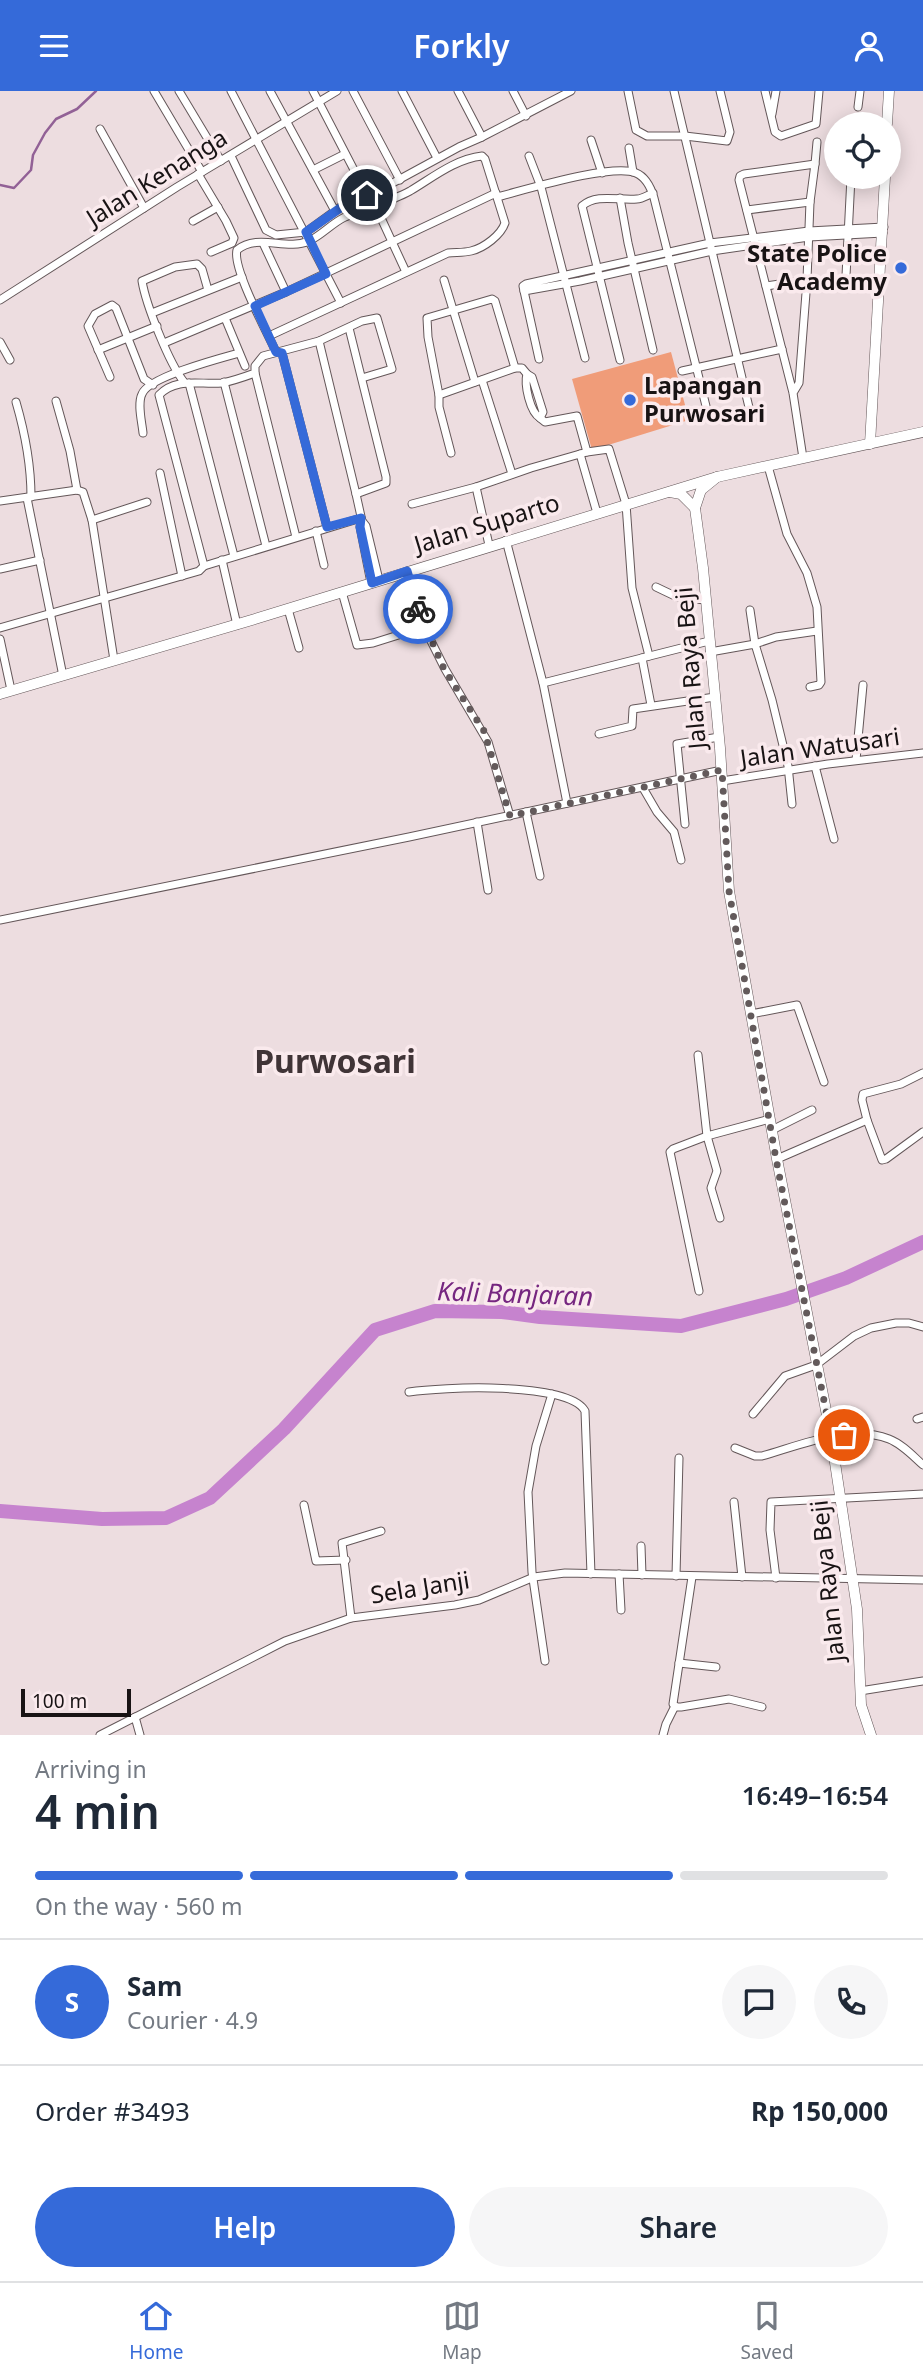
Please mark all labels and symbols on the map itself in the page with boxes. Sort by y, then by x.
street label: Jalan Kenanga [78,120,233,234]
pin [337,165,397,225]
place label: State Police Academy [747,236,887,297]
marker: State Police Academy [893,260,909,276]
place label: Lapangan Purwosari [644,368,765,429]
marker: Lapangan Purwosari [622,392,638,408]
street label: Jalan Suparto [408,485,563,561]
courier [383,574,453,644]
street label: Jalan Raya Beji [666,586,713,753]
street label: Jalan Watusari [736,719,902,774]
district label: Purwosari [254,1039,416,1082]
water label: Kali Banjaran [436,1272,594,1314]
pin [814,1405,874,1465]
street label: Jalan Raya Beji [802,1499,852,1666]
street label: Sela Janji [368,1562,472,1611]
scale bar [21,1686,131,1718]

